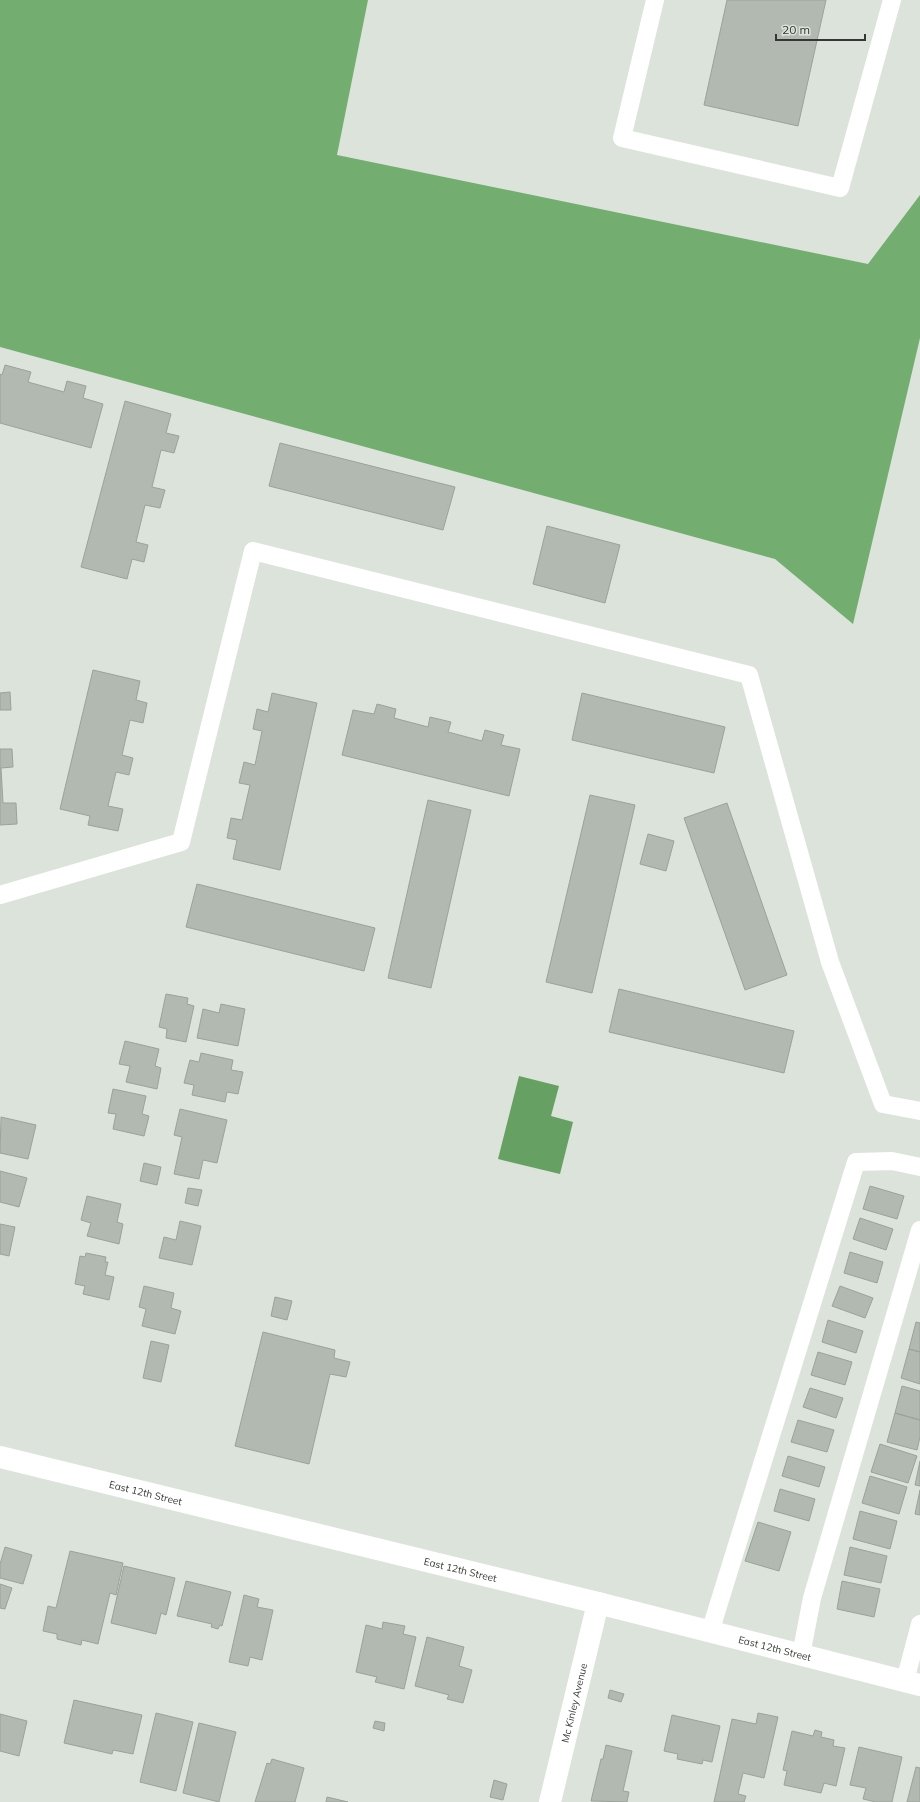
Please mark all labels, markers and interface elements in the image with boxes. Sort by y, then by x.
scale bar [776,16,865,42]
text: 20 m [782,22,810,37]
street label: East 12th Street [108,1478,184,1508]
street label: East 12th Street [423,1555,499,1585]
street label: East 12th Street [737,1633,813,1664]
street label: Mc Kinley Avenue [559,1662,590,1744]

